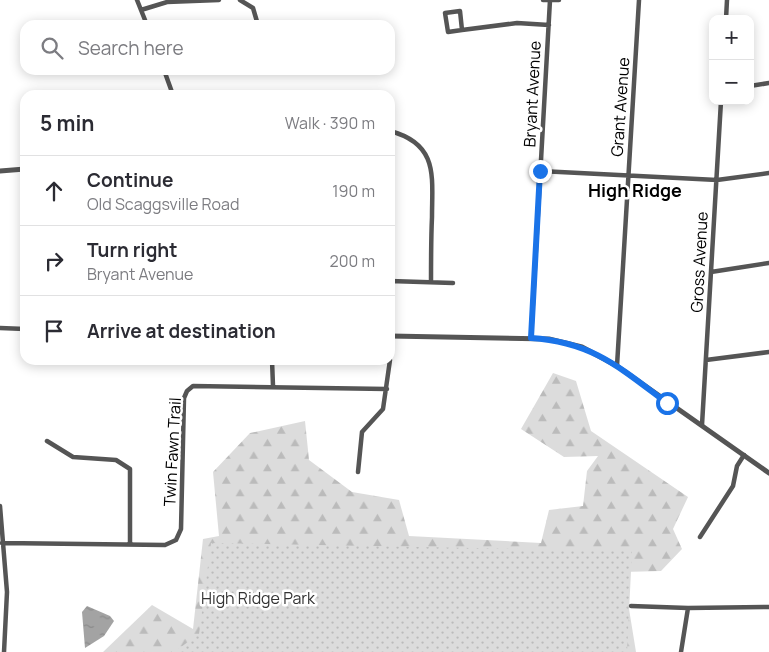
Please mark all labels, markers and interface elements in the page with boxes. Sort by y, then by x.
map controls [709,15,754,105]
button: + [709,15,754,60]
search box [20,20,395,75]
icon: search [38,34,66,62]
text: Search here [78,35,184,61]
street label: Bryant Avenue [518,40,546,148]
street label: Grant Avenue [606,57,634,157]
button: − [709,60,754,105]
text: 5 min [40,109,94,137]
text: Walk · 390 m [285,112,375,134]
route end [529,160,552,183]
text: Continue [87,167,173,193]
icon: ahead [40,177,68,205]
district label: High Ridge [588,178,682,202]
text: 190 m [332,180,375,202]
text: Old Scaggsville Road [87,193,239,215]
street label: Gross Avenue [685,211,713,313]
text: Turn right [87,237,177,263]
icon: right [40,247,68,275]
text: 200 m [330,250,375,272]
text: Bryant Avenue [87,263,193,285]
icon: arrive [40,317,68,345]
text: Arrive at destination [87,318,276,344]
route start [656,392,679,415]
street label: Twin Fawn Trail [158,397,186,507]
park label: High Ridge Park [201,587,316,609]

